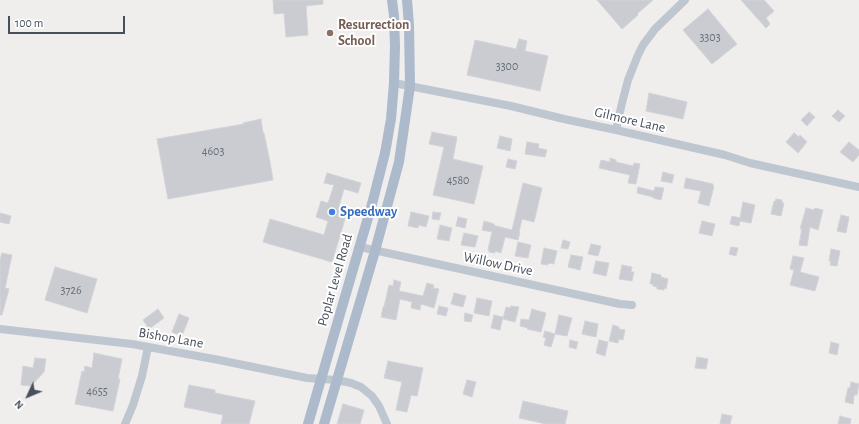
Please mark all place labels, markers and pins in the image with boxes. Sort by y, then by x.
place label: Resurrection School [338,17,409,50]
marker: Resurrection School [325,28,335,38]
place label: Speedway [340,204,397,220]
marker: Speedway [327,207,337,217]

